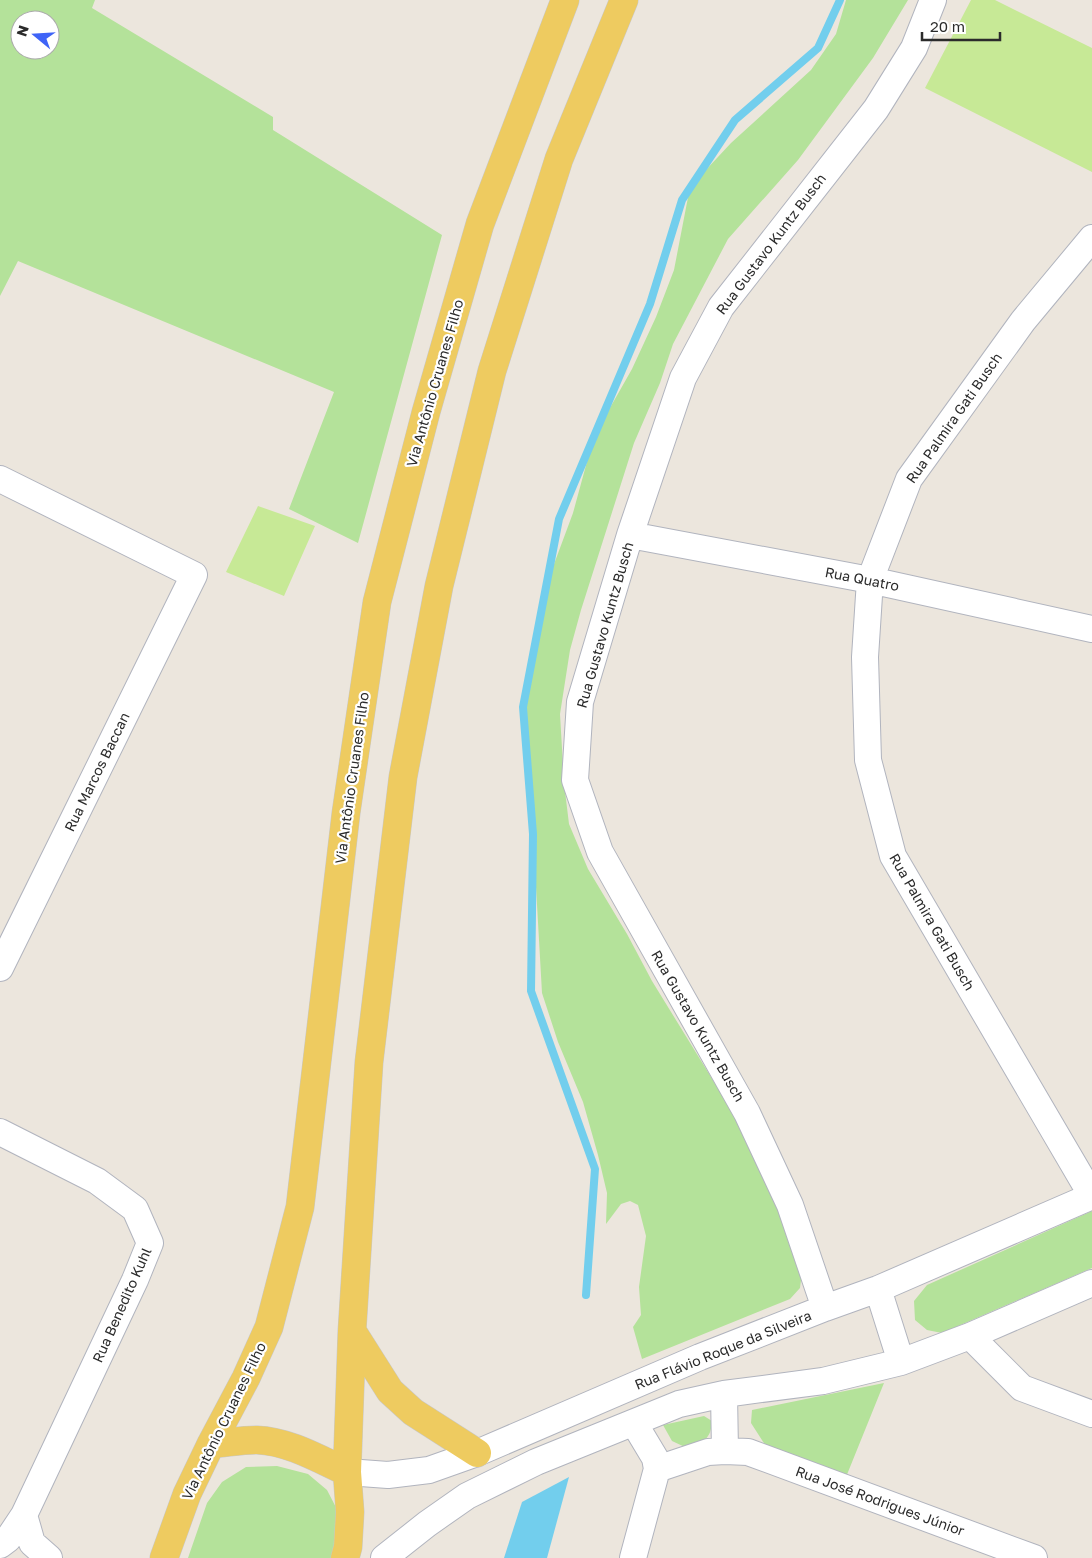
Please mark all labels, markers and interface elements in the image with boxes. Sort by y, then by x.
north arrow [10,10,60,60]
scale bar [922,10,1000,42]
text: 20 m [930,17,965,35]
text: N [12,23,32,39]
street label: Rua Gustavo Kuntz Busch [712,170,829,317]
street label: Via Antônio Cruanes Filho [402,297,467,468]
street label: Rua Palmira Gati Busch [902,349,1005,486]
street label: Rua Gustavo Kuntz Busch [573,540,636,710]
street label: Rua Quatro [824,563,901,594]
street label: Via Antônio Cruanes Filho [331,691,372,865]
street label: Rua Marcos Baccan [60,709,133,834]
street label: Rua Palmira Gati Busch [886,850,979,993]
street label: Rua Gustavo Kuntz Busch [648,947,749,1104]
street label: Rua Benedito Kuhl [89,1245,155,1365]
street label: Rua Flávio Roque da Silveira [632,1306,814,1393]
street label: Via Antônio Cruanes Filho [178,1339,269,1502]
street label: Rua José Rodrigues Júnior [793,1462,967,1539]

